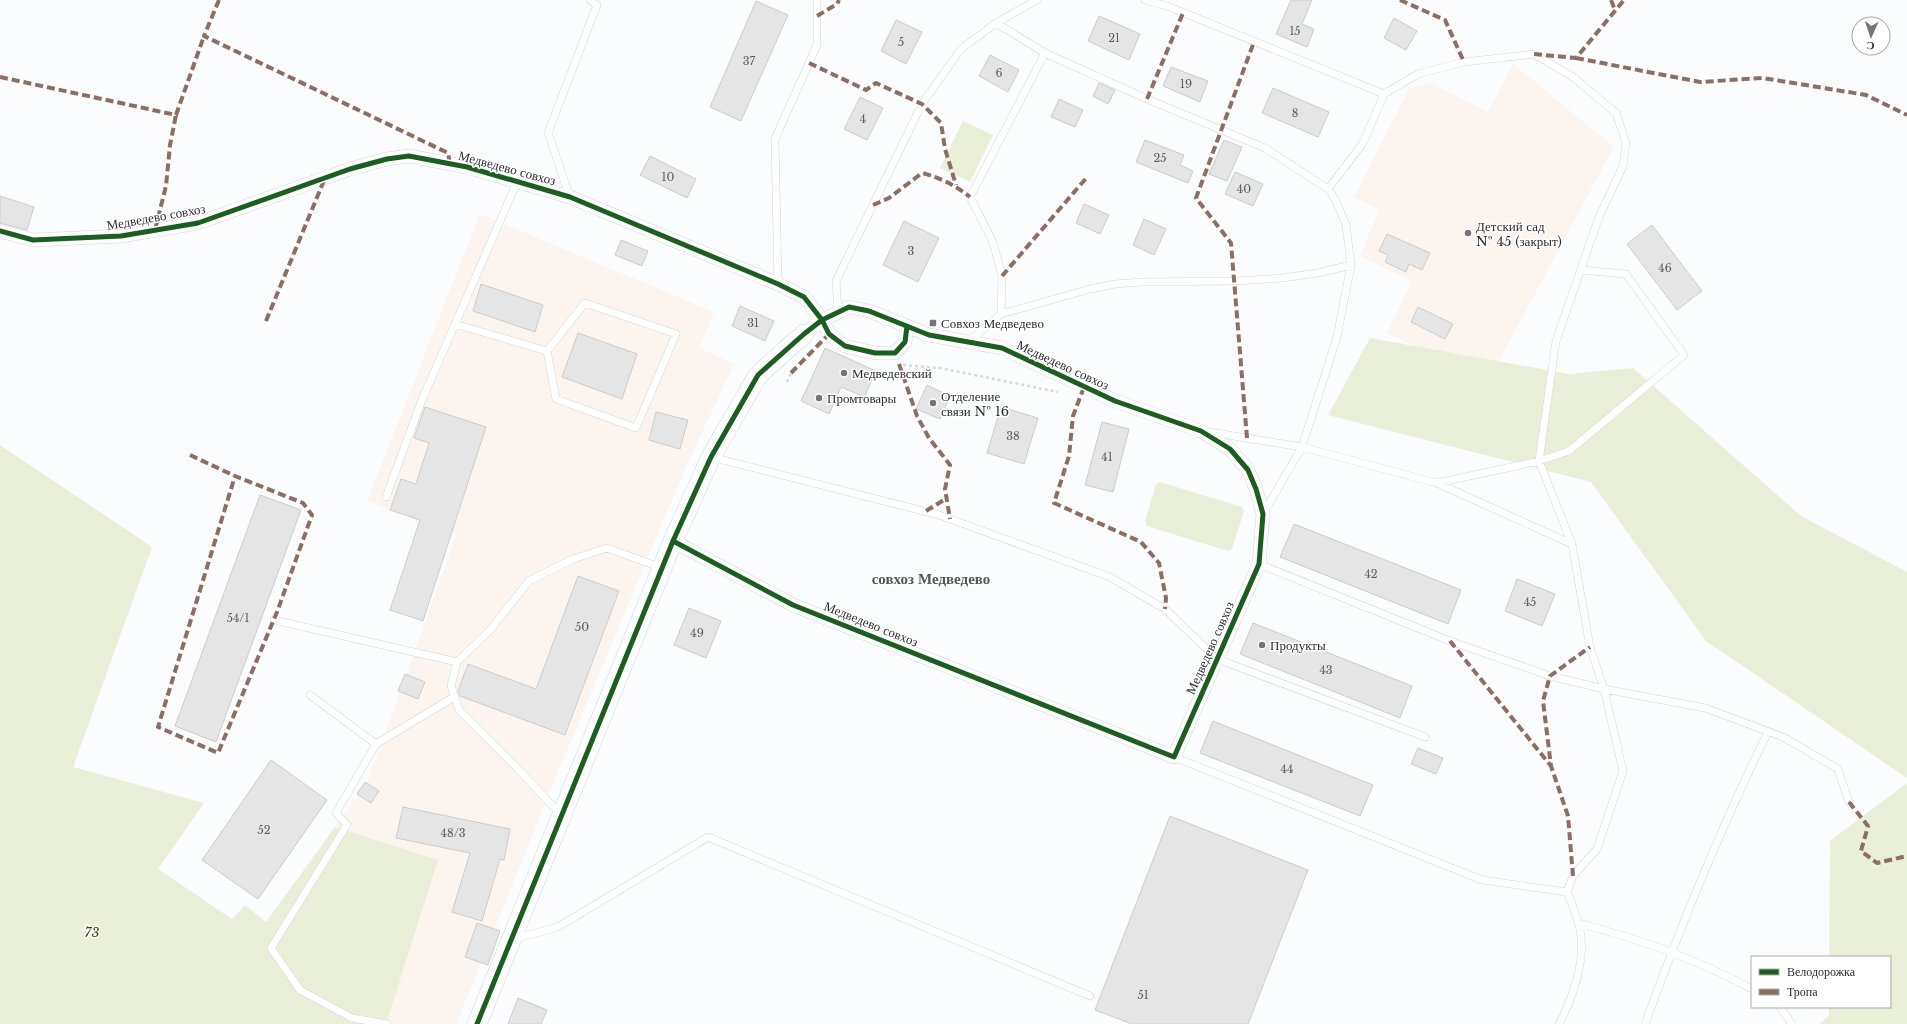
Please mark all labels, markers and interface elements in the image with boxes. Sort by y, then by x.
north arrow [1851,16,1891,56]
house number: 15 [1289,24,1301,38]
house number: 21 [1108,31,1120,45]
house number: 5 [898,35,904,49]
text: С [1866,39,1875,53]
house number: 37 [743,54,756,68]
house number: 6 [995,66,1003,80]
house number: 19 [1180,77,1192,91]
house number: 8 [1292,106,1298,120]
house number: 4 [860,112,866,126]
street label: Медведево совхоз [457,147,557,189]
house number: 25 [1153,151,1167,165]
house number: 10 [662,170,675,184]
house number: 40 [1237,182,1251,196]
street label: Медведево совхоз [105,200,207,234]
place label: Детский сад № 45 (закрыт) [1476,218,1562,250]
marker: Детский сад № 45 (закрыт) [1463,228,1473,238]
house number: 3 [908,244,915,258]
house number: 46 [1658,261,1672,275]
place label: Совхоз Медведево [941,315,1044,332]
house number: 31 [747,316,759,330]
marker: Совхоз Медведево [928,318,938,328]
street label: Медведево совхоз [1014,336,1112,394]
place label: Медведевский [852,365,932,382]
marker: Медведевский [839,368,849,378]
place label: Отделение связи № 16 [941,388,1009,420]
place label: Промтовары [827,390,897,407]
marker: Промтовары [814,393,824,403]
marker: Отделение связи № 16 [928,398,938,408]
house number: 38 [1006,429,1020,443]
house number: 41 [1101,450,1113,464]
house number: 42 [1364,567,1378,581]
district label: совхоз Медведево [872,569,990,588]
house number: 45 [1524,595,1536,609]
street label: Медведево совхоз [821,597,921,651]
street label: Медведево совхоз [1182,599,1238,697]
house number: 54/1 [227,611,249,625]
house number: 50 [575,620,589,634]
house number: 49 [690,626,704,640]
place label: Продукты [1270,637,1326,654]
marker: Продукты [1257,640,1267,650]
house number: 43 [1319,663,1333,677]
house number: 44 [1281,762,1293,776]
house number: 52 [257,823,271,837]
house number: 48/3 [441,826,466,840]
park label: 73 [85,924,99,941]
legend [1751,956,1891,1008]
text: Велодорожка [1787,964,1856,979]
text: Тропа [1787,984,1818,999]
house number: 51 [1137,988,1149,1002]

